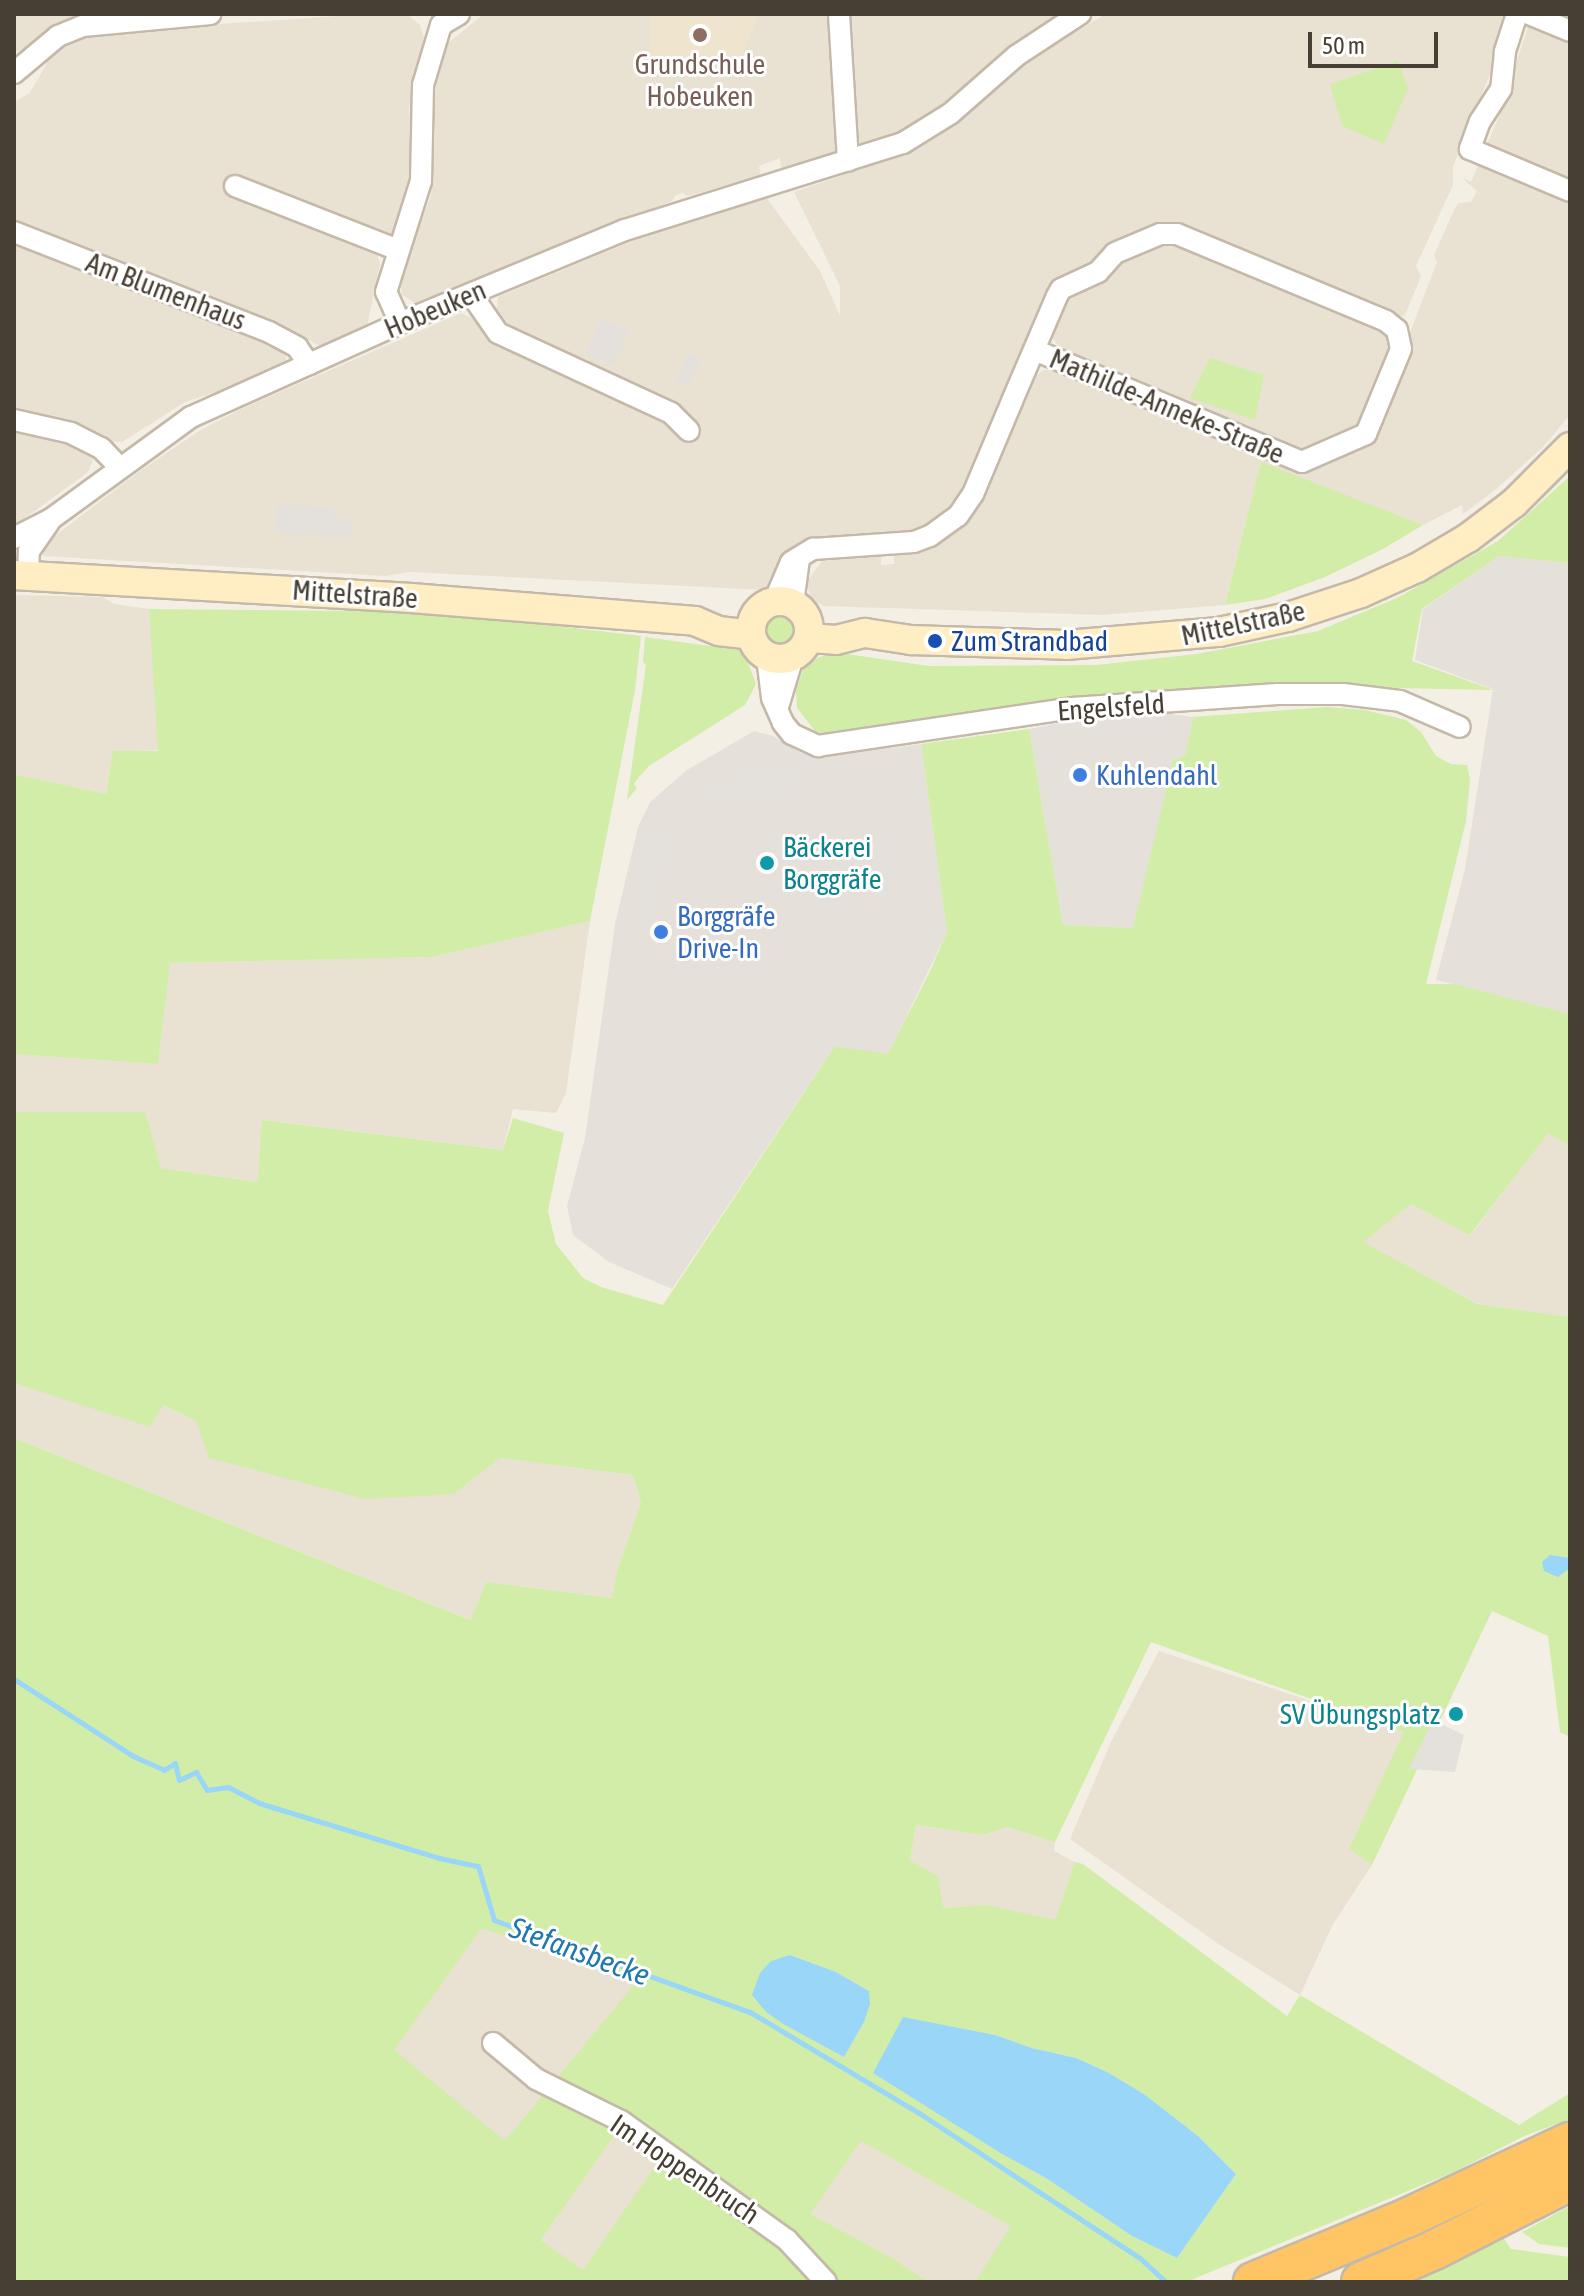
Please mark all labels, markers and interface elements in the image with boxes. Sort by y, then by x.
scale bar [1312,16,1442,66]
marker: Grundschule Hobeuken [691,26,709,44]
text: 50 m [1322,32,1365,59]
place label: Grundschule Hobeuken [635,47,765,113]
street label: Am Blumenhaus [81,245,251,337]
street label: Hobeuken [379,273,491,345]
street label: Mathilde-Anneke-Straße [1045,341,1289,471]
street label: Mittelstraße [291,573,419,615]
street label: Mittelstraße [1178,593,1308,653]
place label: Zum Strandbad [951,624,1108,658]
marker: Zum Strandbad [926,632,944,650]
street label: Engelsfeld [1056,686,1166,728]
place label: Kuhlendahl [1096,758,1217,792]
marker: Kuhlendahl [1071,766,1089,784]
place label: Bäckerei Borggräfe [783,830,882,896]
marker: Bäckerei Borggräfe [758,854,776,872]
place label: Borggräfe Drive-In [677,899,776,965]
marker: Borggräfe Drive-In [652,923,670,941]
place label: SV Übungsplatz [1280,1697,1440,1731]
marker: SV Übungsplatz [1447,1705,1465,1723]
water label: Stefansbecke [505,1909,655,1993]
street label: Im Hoppenbruch [604,2107,766,2231]

